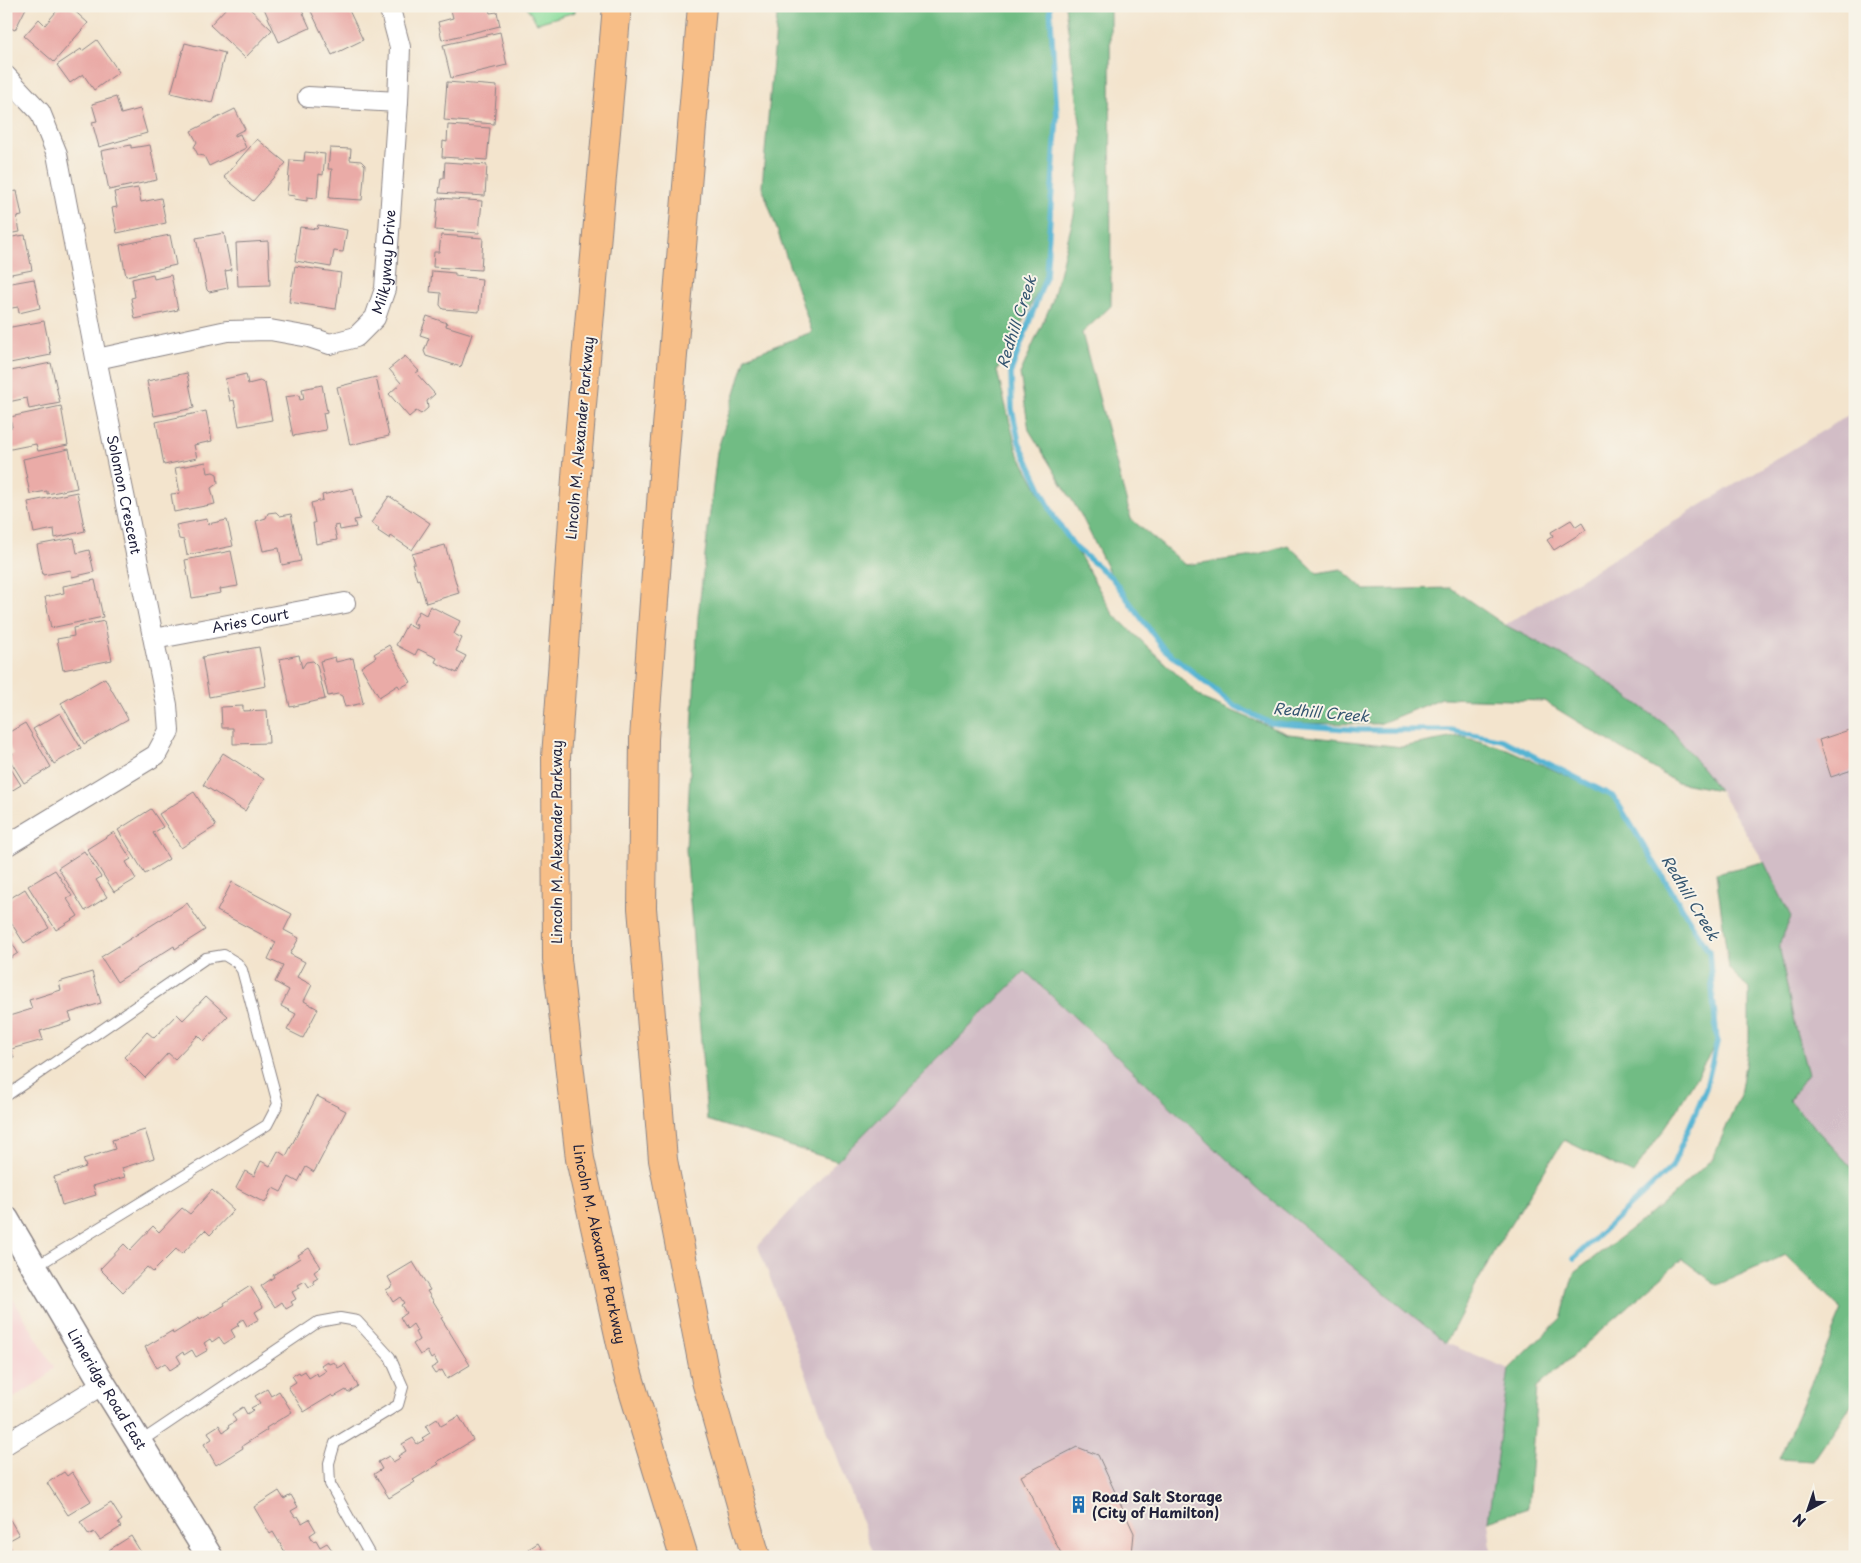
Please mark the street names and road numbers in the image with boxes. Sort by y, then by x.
street label: Milkyway Drive [366,209,400,317]
street label: Lincoln M. Alexander Parkway [560,336,599,540]
street label: Solomon Crescent [102,433,147,556]
street label: Aries Court [210,603,291,638]
street label: Lincoln M. Alexander Parkway [546,740,567,944]
street label: Lincoln M. Alexander Parkway [568,1143,632,1346]
street label: Limeridge Road East [63,1325,152,1454]

